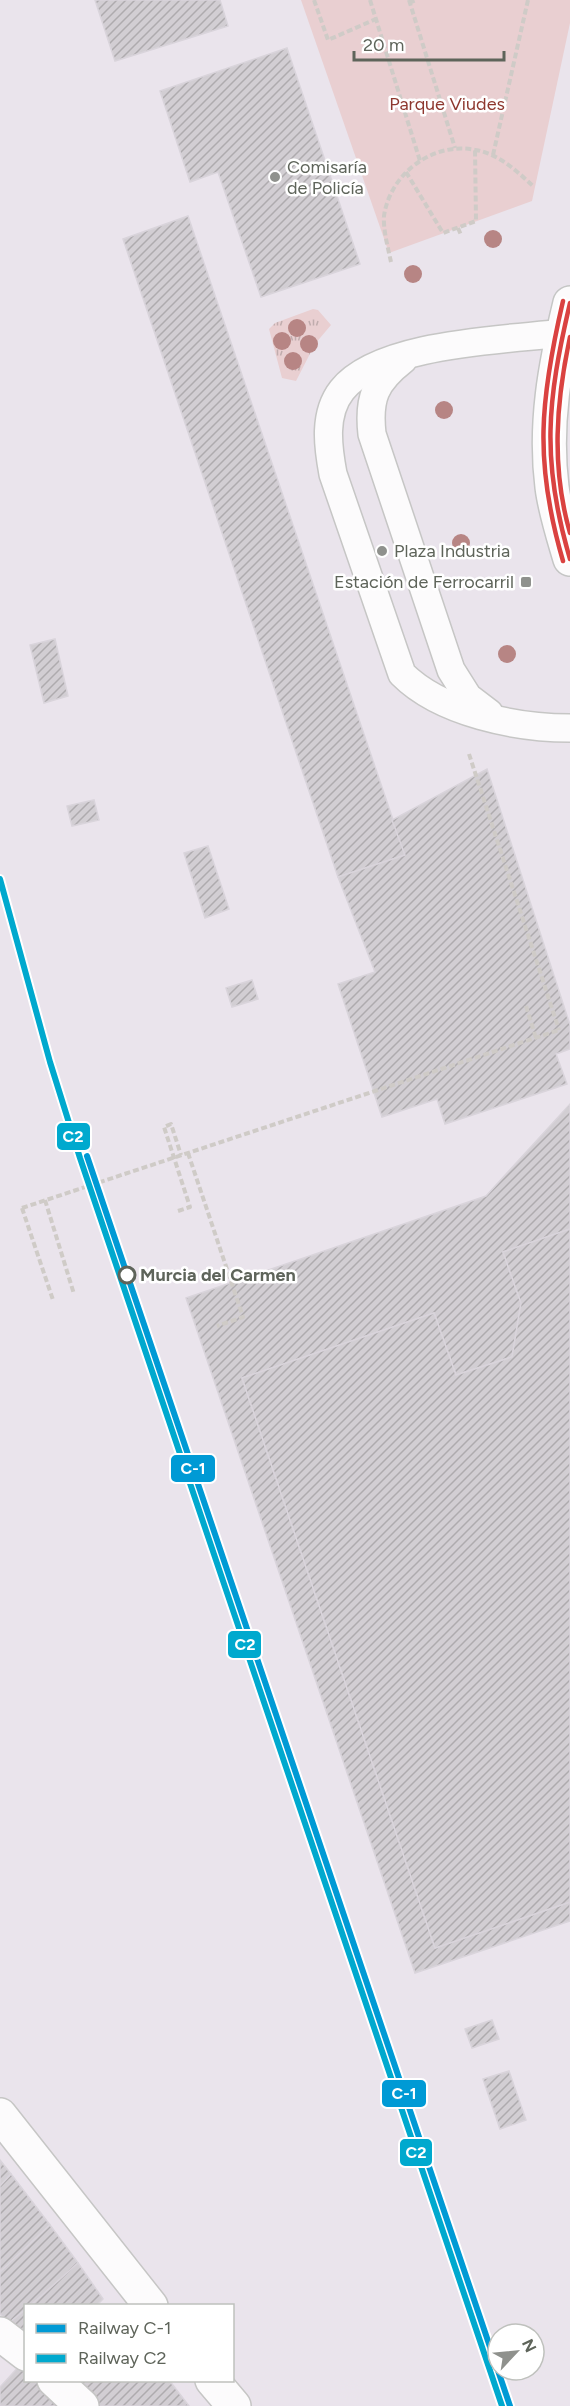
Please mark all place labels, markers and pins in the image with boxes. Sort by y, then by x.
place label: Comisaría de Policía [287,156,367,199]
marker: Comisaría de Policía [268,170,282,184]
place label: Plaza Industria [394,540,510,562]
marker: Plaza Industria [375,544,389,558]
place label: Estación de Ferrocarril [334,571,514,593]
marker: Estación de Ferrocarril [519,575,533,589]
place label: Murcia del Carmen [140,1264,296,1286]
marker: Murcia del Carmen [118,1266,136,1284]

